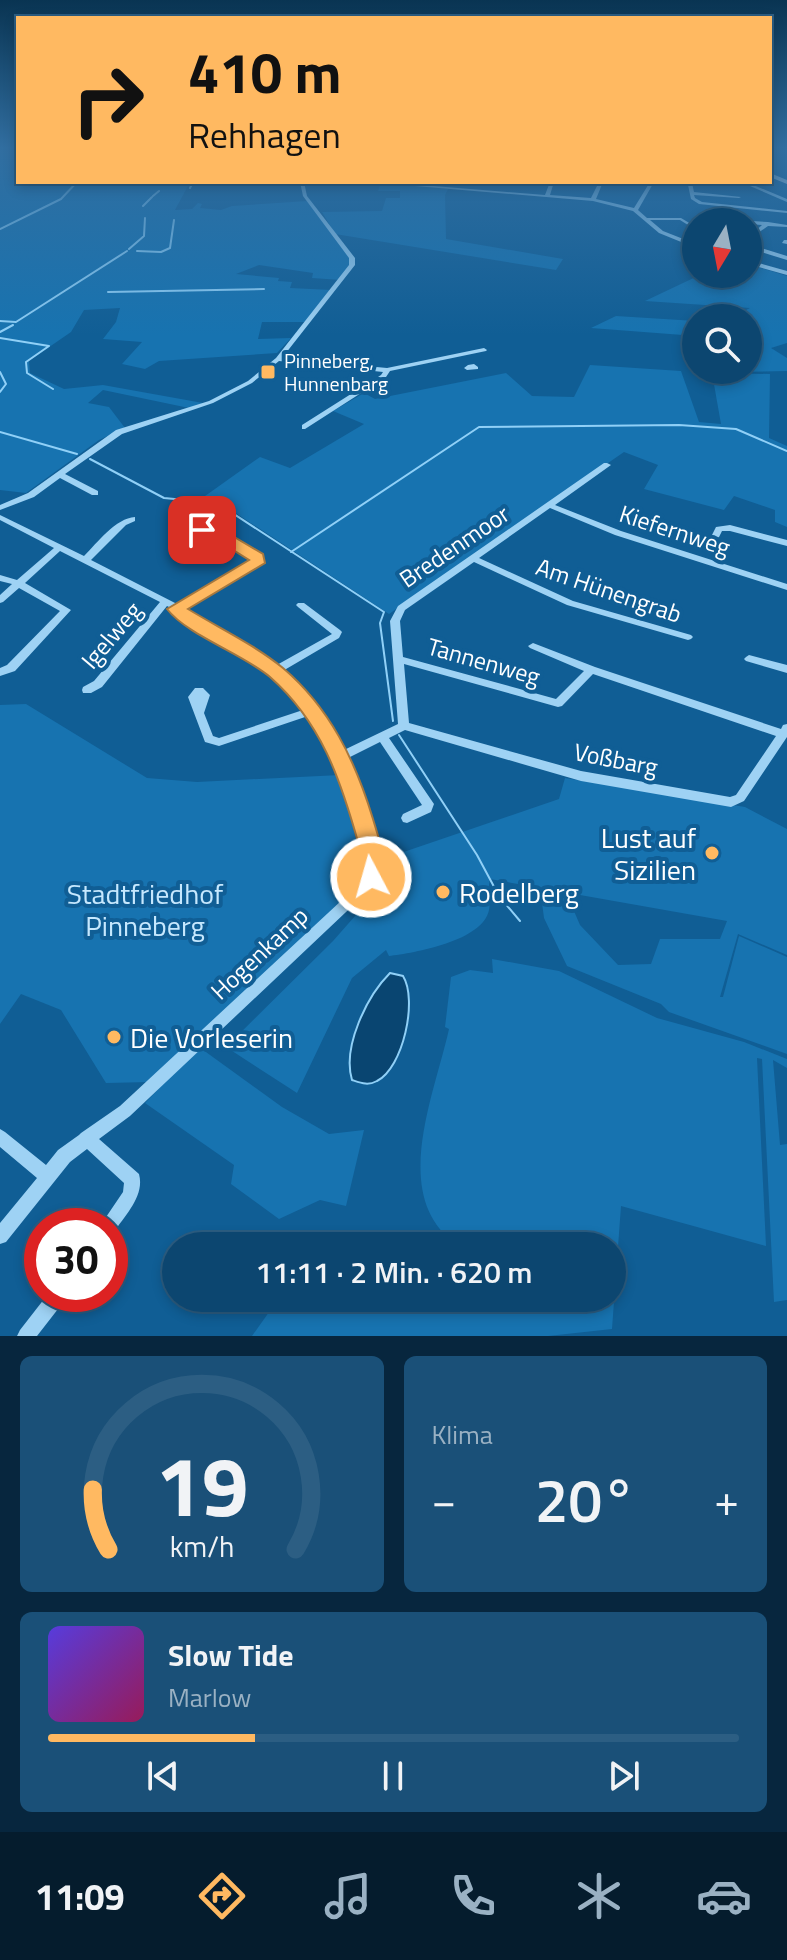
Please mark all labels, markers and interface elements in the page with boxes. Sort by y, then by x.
text: 410 m [188,30,341,115]
icon: right [56,48,160,152]
text: Rehhagen [188,107,341,162]
north arrow [682,208,762,288]
map controls [682,208,762,384]
button: search [682,304,762,384]
place label: Pinneberg, Hunnenbarg [284,345,388,399]
marker: Pinneberg, Hunnenbarg [259,363,277,381]
street label: Kiefernweg [615,495,735,565]
pin [168,496,236,564]
street label: Bredenmoor [392,496,516,596]
icon: arrive [180,508,224,552]
street label: Am Hünengrab [531,548,687,632]
street label: Igelweg [72,593,150,677]
street label: Tannenweg [423,628,545,694]
street label: Voßbarg [571,733,661,785]
place label: Lust auf Sizilien [601,816,697,891]
position arrow [329,835,413,919]
marker: Lust auf Sizilien [703,844,721,862]
place label: Rodelberg [459,871,579,914]
park label: Stadtfriedhof Pinneberg [67,872,224,947]
marker: Rodelberg [434,883,452,901]
street label: Hogenkamp [202,898,316,1008]
place label: Die Vorleserin [130,1016,293,1059]
marker: Die Vorleserin [105,1028,123,1046]
speed limit sign: 30 [24,1208,128,1312]
text: 11:11 · 2 Min. · 620 m [256,1249,532,1295]
text: Klima [432,1415,493,1454]
text: 19 [155,1422,248,1548]
text: 20° [535,1454,636,1545]
text: − [432,1466,456,1533]
text: + [714,1466,739,1533]
text: km/h [169,1525,234,1568]
text: Slow Tide [168,1632,293,1678]
text: Marlow [168,1678,251,1717]
icon: previous [141,1754,185,1798]
icon: pause [371,1754,415,1798]
icon: next [602,1754,646,1798]
icon: directions [194,1868,250,1924]
icon: music [320,1868,376,1924]
icon: phone [445,1868,501,1924]
icon: climate [571,1868,627,1924]
icon: car [696,1868,752,1924]
text: 11:09 [35,1869,125,1924]

